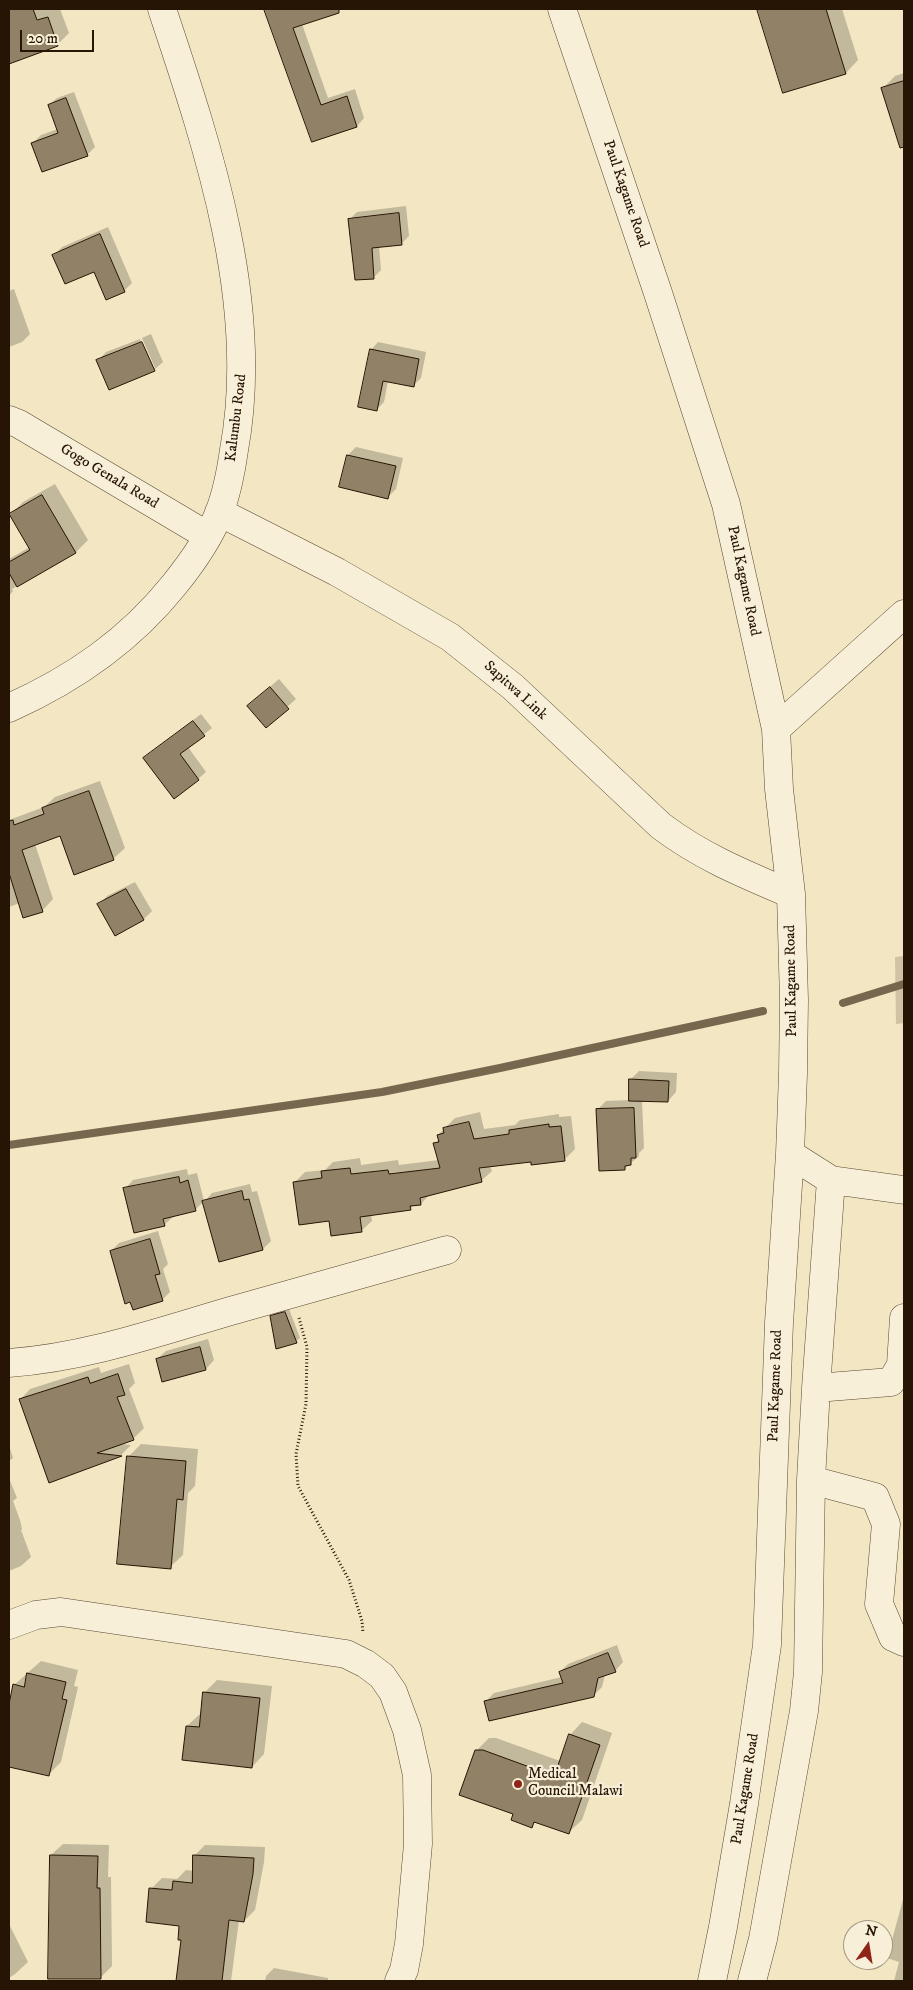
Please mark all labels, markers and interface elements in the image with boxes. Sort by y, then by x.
scale bar [22,20,96,52]
text: 20 m [28,29,58,48]
street label: Paul Kagame Road [598,138,652,250]
street label: Kalumbu Road [223,373,251,463]
street label: Gogo Genala Road [57,441,161,513]
street label: Paul Kagame Road [723,524,763,638]
street label: Sapitwa Link [479,658,551,724]
street label: Paul Kagame Road [782,925,802,1037]
street label: Paul Kagame Road [765,1330,787,1442]
street label: Paul Kagame Road [728,1732,764,1846]
place label: Medical Council Malawi [528,1766,623,1801]
marker: Medical Council Malawi [512,1778,524,1790]
north arrow [843,1920,893,1970]
text: N [864,1921,879,1941]

